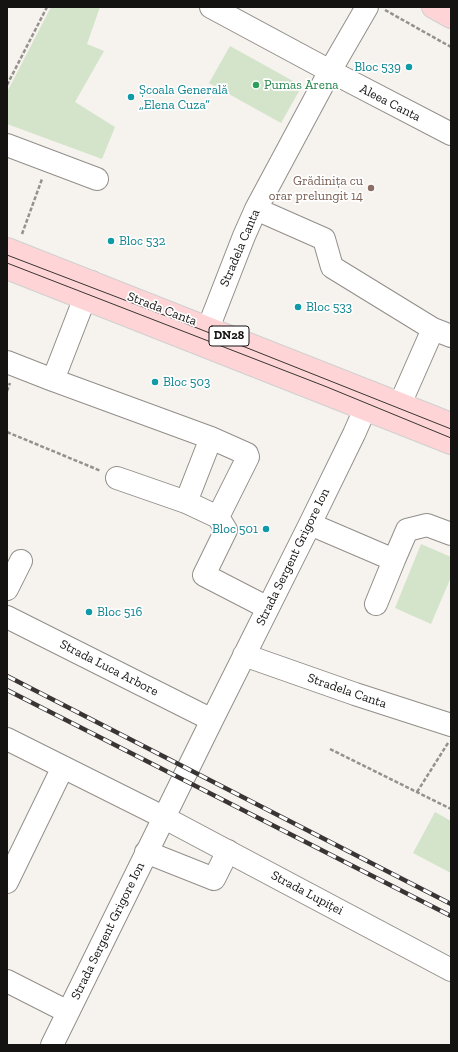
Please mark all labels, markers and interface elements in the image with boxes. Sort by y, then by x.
place label: Bloc 539 [354,59,401,75]
marker: Bloc 539 [404,62,414,72]
place label: Pumas Arena [264,77,339,93]
marker: Pumas Arena [251,80,261,90]
street label: Aleea Canta [357,81,423,125]
place label: Școala Generală „Elena Cuza” [139,82,228,113]
marker: Școala Generală „Elena Cuza” [126,92,136,102]
place label: Grădinița cu orar prelungit 14 [269,173,363,204]
marker: Grădinița cu orar prelungit 14 [366,183,376,193]
street label: Stradela Canta [217,207,263,289]
place label: Bloc 532 [119,233,166,249]
marker: Bloc 532 [106,236,116,246]
street label: Strada Canta [125,289,199,329]
place label: Bloc 533 [306,299,352,315]
marker: Bloc 533 [293,302,303,312]
road number: DN28 [209,326,249,346]
place label: Bloc 503 [163,374,210,390]
marker: Bloc 503 [150,377,160,387]
street label: Strada Sergent Grigore Ion [253,486,333,628]
place label: Bloc 501 [212,521,258,537]
marker: Bloc 501 [261,524,271,534]
place label: Bloc 516 [97,604,142,620]
marker: Bloc 516 [84,607,94,617]
street label: Strada Luca Arbore [57,636,161,700]
street label: Stradela Canta [305,670,389,712]
street label: Strada Sergent Grigore Ion [68,860,148,1002]
street label: Strada Lupiței [268,867,346,919]

